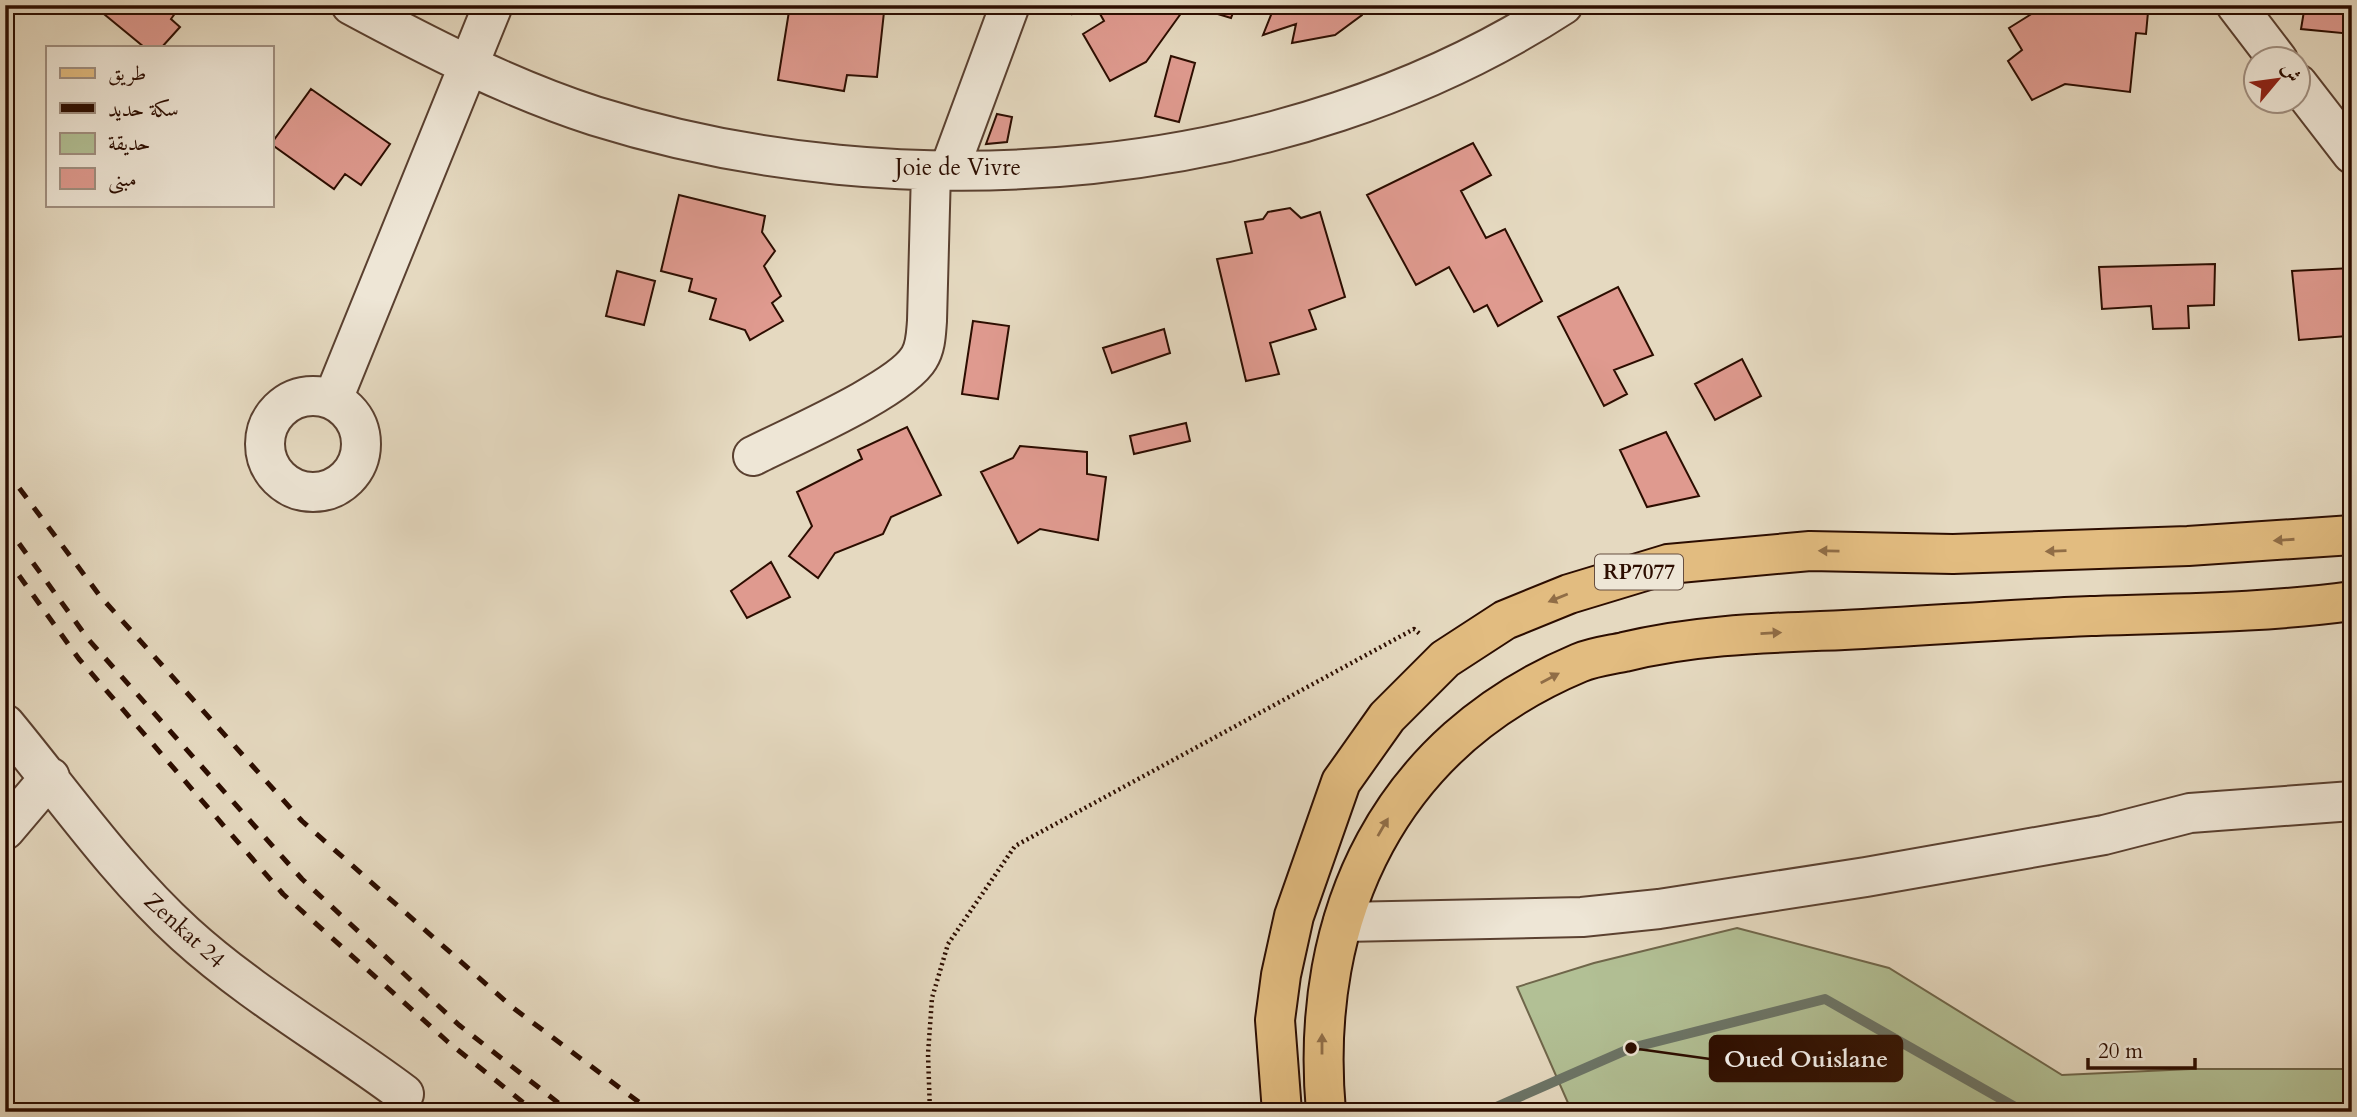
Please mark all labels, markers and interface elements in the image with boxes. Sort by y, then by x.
legend [46,46,273,206]
north arrow [2242,46,2312,116]
text: ش [2275,58,2307,87]
text: طريق [108,59,146,88]
text: سكة حديد [108,95,179,124]
text: حديقة [108,129,151,158]
street label: Joie de Vivre [892,152,1021,183]
text: مبنى [108,165,137,194]
one-way arrow [2272,534,2294,545]
one-way arrow [2045,545,2067,556]
one-way arrow [1818,546,1840,557]
road number: RP7077 [1595,554,1683,590]
one-way arrow [1548,593,1569,604]
one-way arrow [1760,628,1782,639]
one-way arrow [1540,672,1560,684]
one-way arrow [1377,817,1389,836]
street label: Zenkat 24 [137,886,232,975]
scale bar [2088,1026,2194,1070]
one-way arrow [1316,1032,1328,1054]
callout: Oued Ouislane [1710,1036,1902,1081]
text: 20 m [2098,1037,2143,1066]
text: Oued Ouislane [1724,1043,1888,1076]

